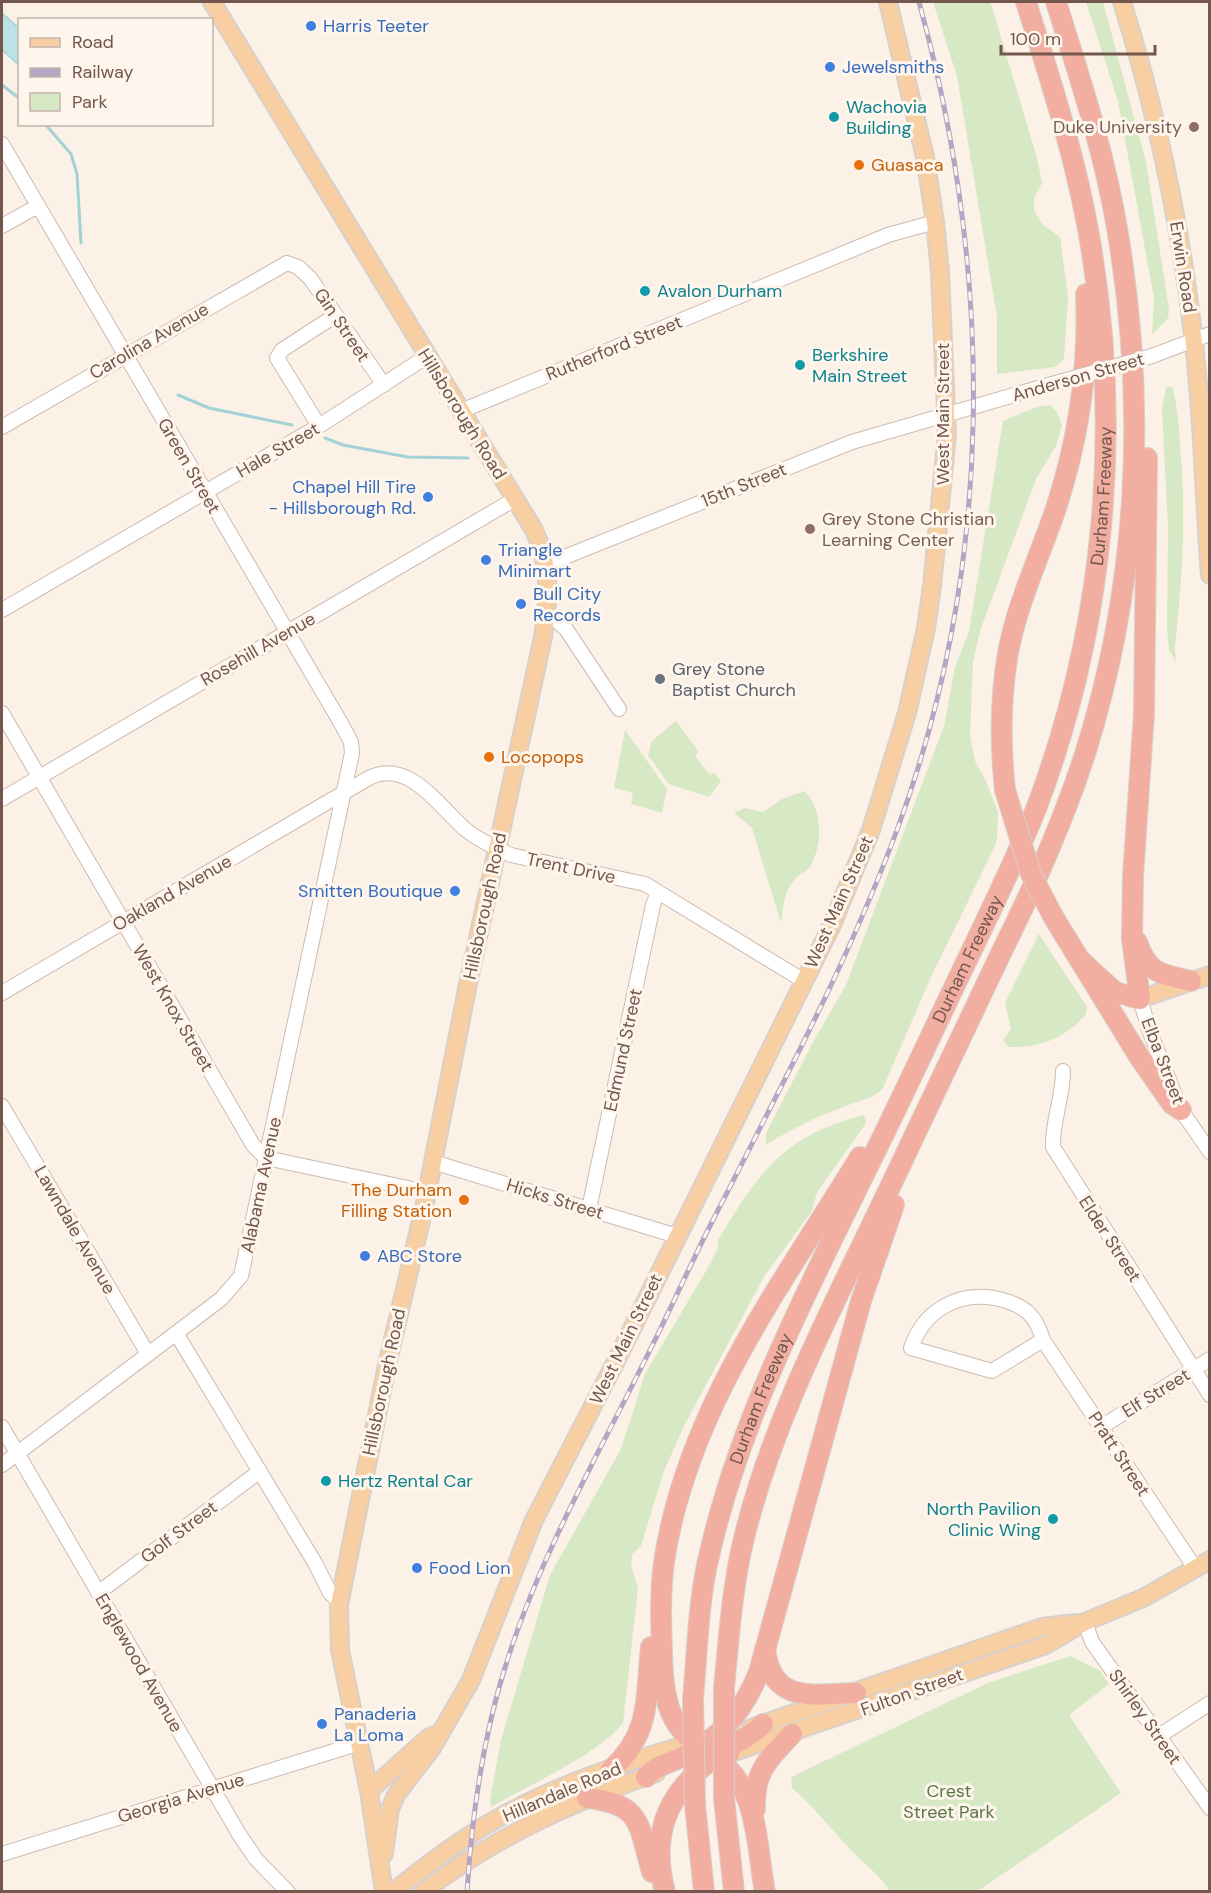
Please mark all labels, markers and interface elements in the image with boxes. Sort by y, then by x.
place label: Harris Teeter [323,14,429,38]
legend [18,18,213,126]
scale bar [1001,18,1156,56]
marker: Harris Teeter [304,19,318,33]
text: 100 m [1010,27,1061,51]
text: Road [72,30,114,54]
place label: Jewelsmiths [842,55,944,79]
text: Railway [72,60,134,84]
marker: Jewelsmiths [823,60,837,74]
text: Park [72,90,108,114]
place label: Wachovia Building [846,95,927,140]
marker: Wachovia Building [827,110,841,124]
place label: Duke University [1053,115,1182,139]
marker: Duke University [1187,120,1201,134]
place label: Guasaca [871,153,944,177]
marker: Guasaca [852,158,866,172]
street label: Erwin Road [1164,220,1202,314]
place label: Avalon Durham [657,279,782,303]
street label: Gin Street [309,283,375,367]
marker: Avalon Durham [638,284,652,298]
street label: Carolina Avenue [85,297,213,385]
street label: Rutherford Street [542,310,686,386]
place label: Berkshire Main Street [812,343,907,388]
street label: West Main Street [931,343,955,485]
street label: Hillsborough Road [412,344,512,484]
street label: Anderson Street [1009,347,1147,407]
marker: Berkshire Main Street [793,358,807,372]
street label: Green Street [152,414,226,518]
street label: Hale Street [232,417,324,483]
street label: Durham Freeway [1085,426,1118,567]
street label: 15th Street [698,457,790,513]
place label: Chapel Hill Tire - Hillsborough Rd. [268,475,416,520]
marker: Chapel Hill Tire - Hillsborough Rd. [421,490,435,504]
place label: Grey Stone Christian Learning Center [822,507,994,552]
marker: Grey Stone Christian Learning Center [803,522,817,536]
place label: Triangle Minimart [498,538,572,583]
marker: Triangle Minimart [479,553,493,567]
place label: Bull City Records [533,582,601,627]
marker: Bull City Records [514,597,528,611]
street label: Rosehill Avenue [196,606,320,692]
place label: Grey Stone Baptist Church [672,657,796,702]
marker: Grey Stone Baptist Church [653,672,667,686]
place label: Locopops [501,745,584,769]
marker: Locopops [482,750,496,764]
street label: Hillsborough Road [458,830,512,982]
street label: West Main Street [799,832,879,972]
street label: Trent Drive [524,847,618,889]
street label: Oakland Avenue [108,849,236,937]
place label: Smitten Boutique [298,879,443,903]
marker: Smitten Boutique [448,884,462,898]
street label: Durham Freeway [927,891,1008,1027]
street label: West Knox Street [127,940,219,1076]
street label: Edmund Street [598,986,648,1114]
street label: Elba Street [1135,1014,1191,1108]
street label: Alabama Avenue [235,1115,287,1255]
street label: Lawndale Avenue [28,1161,122,1299]
street label: Hicks Street [504,1173,606,1225]
place label: The Durham Filling Station [341,1178,452,1223]
street label: Elder Street [1073,1191,1147,1287]
marker: The Durham Filling Station [457,1193,471,1207]
place label: ABC Store [377,1244,462,1268]
marker: ABC Store [358,1249,372,1263]
street label: West Main Street [584,1270,668,1408]
street label: Hillsborough Road [357,1306,411,1458]
street label: Durham Freeway [724,1329,798,1467]
street label: Elf Street [1117,1363,1195,1423]
street label: Pratt Street [1083,1407,1155,1501]
place label: Hertz Rental Car [338,1469,473,1493]
marker: Hertz Rental Car [319,1474,333,1488]
street label: Golf Street [136,1495,222,1569]
place label: North Pavilion Clinic Wing [926,1497,1041,1542]
marker: North Pavilion Clinic Wing [1046,1512,1060,1526]
place label: Food Lion [429,1556,511,1580]
marker: Food Lion [410,1561,424,1575]
street label: Englewood Avenue [90,1589,188,1737]
street label: Fulton Street [857,1662,967,1722]
street label: Shirley Street [1103,1664,1187,1770]
place label: Panaderia La Loma [334,1702,416,1747]
marker: Panaderia La Loma [315,1717,329,1731]
street label: Hillandale Road [499,1756,625,1828]
street label: Georgia Avenue [115,1767,247,1829]
park label: Crest Street Park [903,1779,995,1824]

